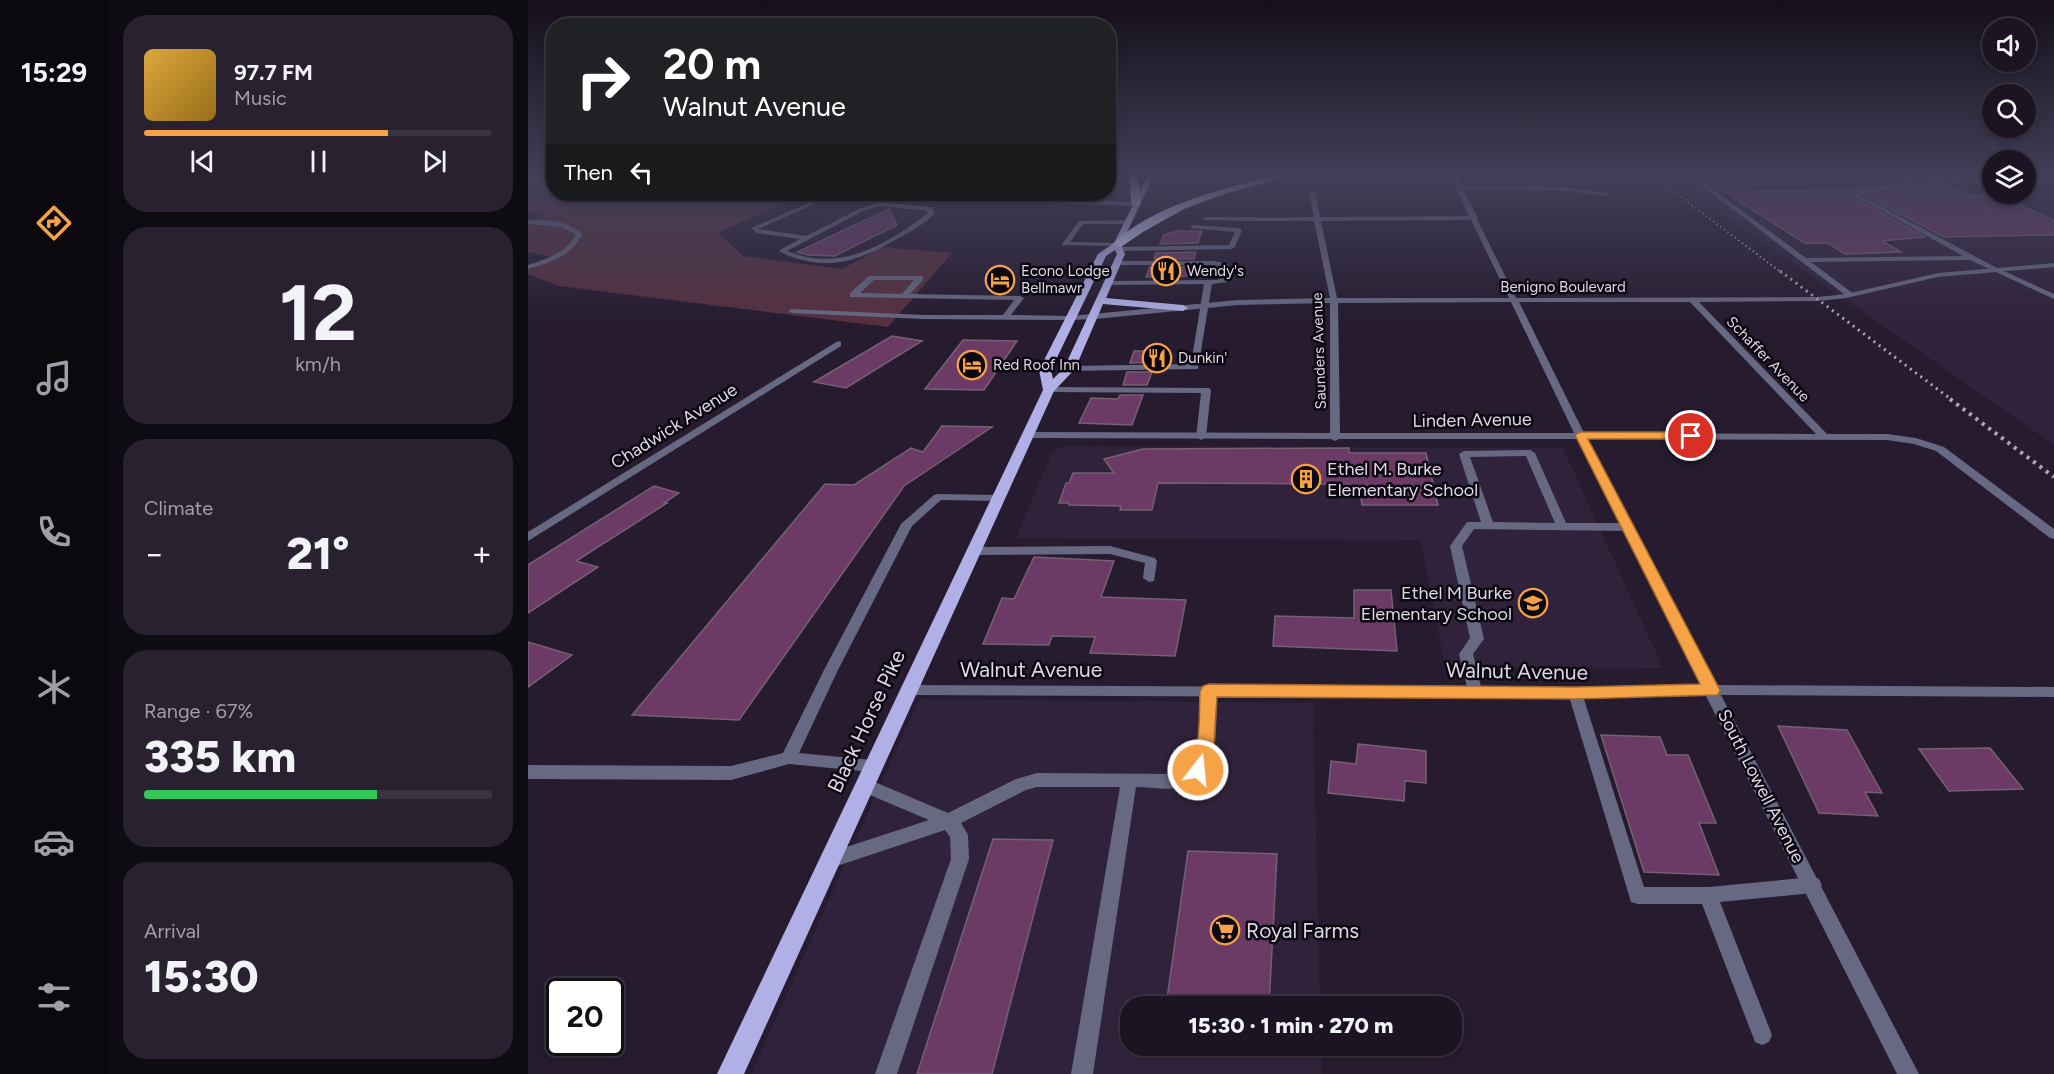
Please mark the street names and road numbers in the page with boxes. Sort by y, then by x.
street label: Benigno Boulevard [1500,278,1626,296]
street label: Saunders Avenue [1308,292,1330,410]
street label: Schaffer Avenue [1723,312,1813,406]
street label: Chadwick Avenue [607,378,741,474]
street label: Linden Avenue [1412,408,1532,432]
street label: Black Horse Pike [822,646,910,796]
street label: Walnut Avenue [960,657,1102,682]
street label: Walnut Avenue [1446,657,1588,685]
street label: South Lowell Avenue [1713,706,1809,867]

